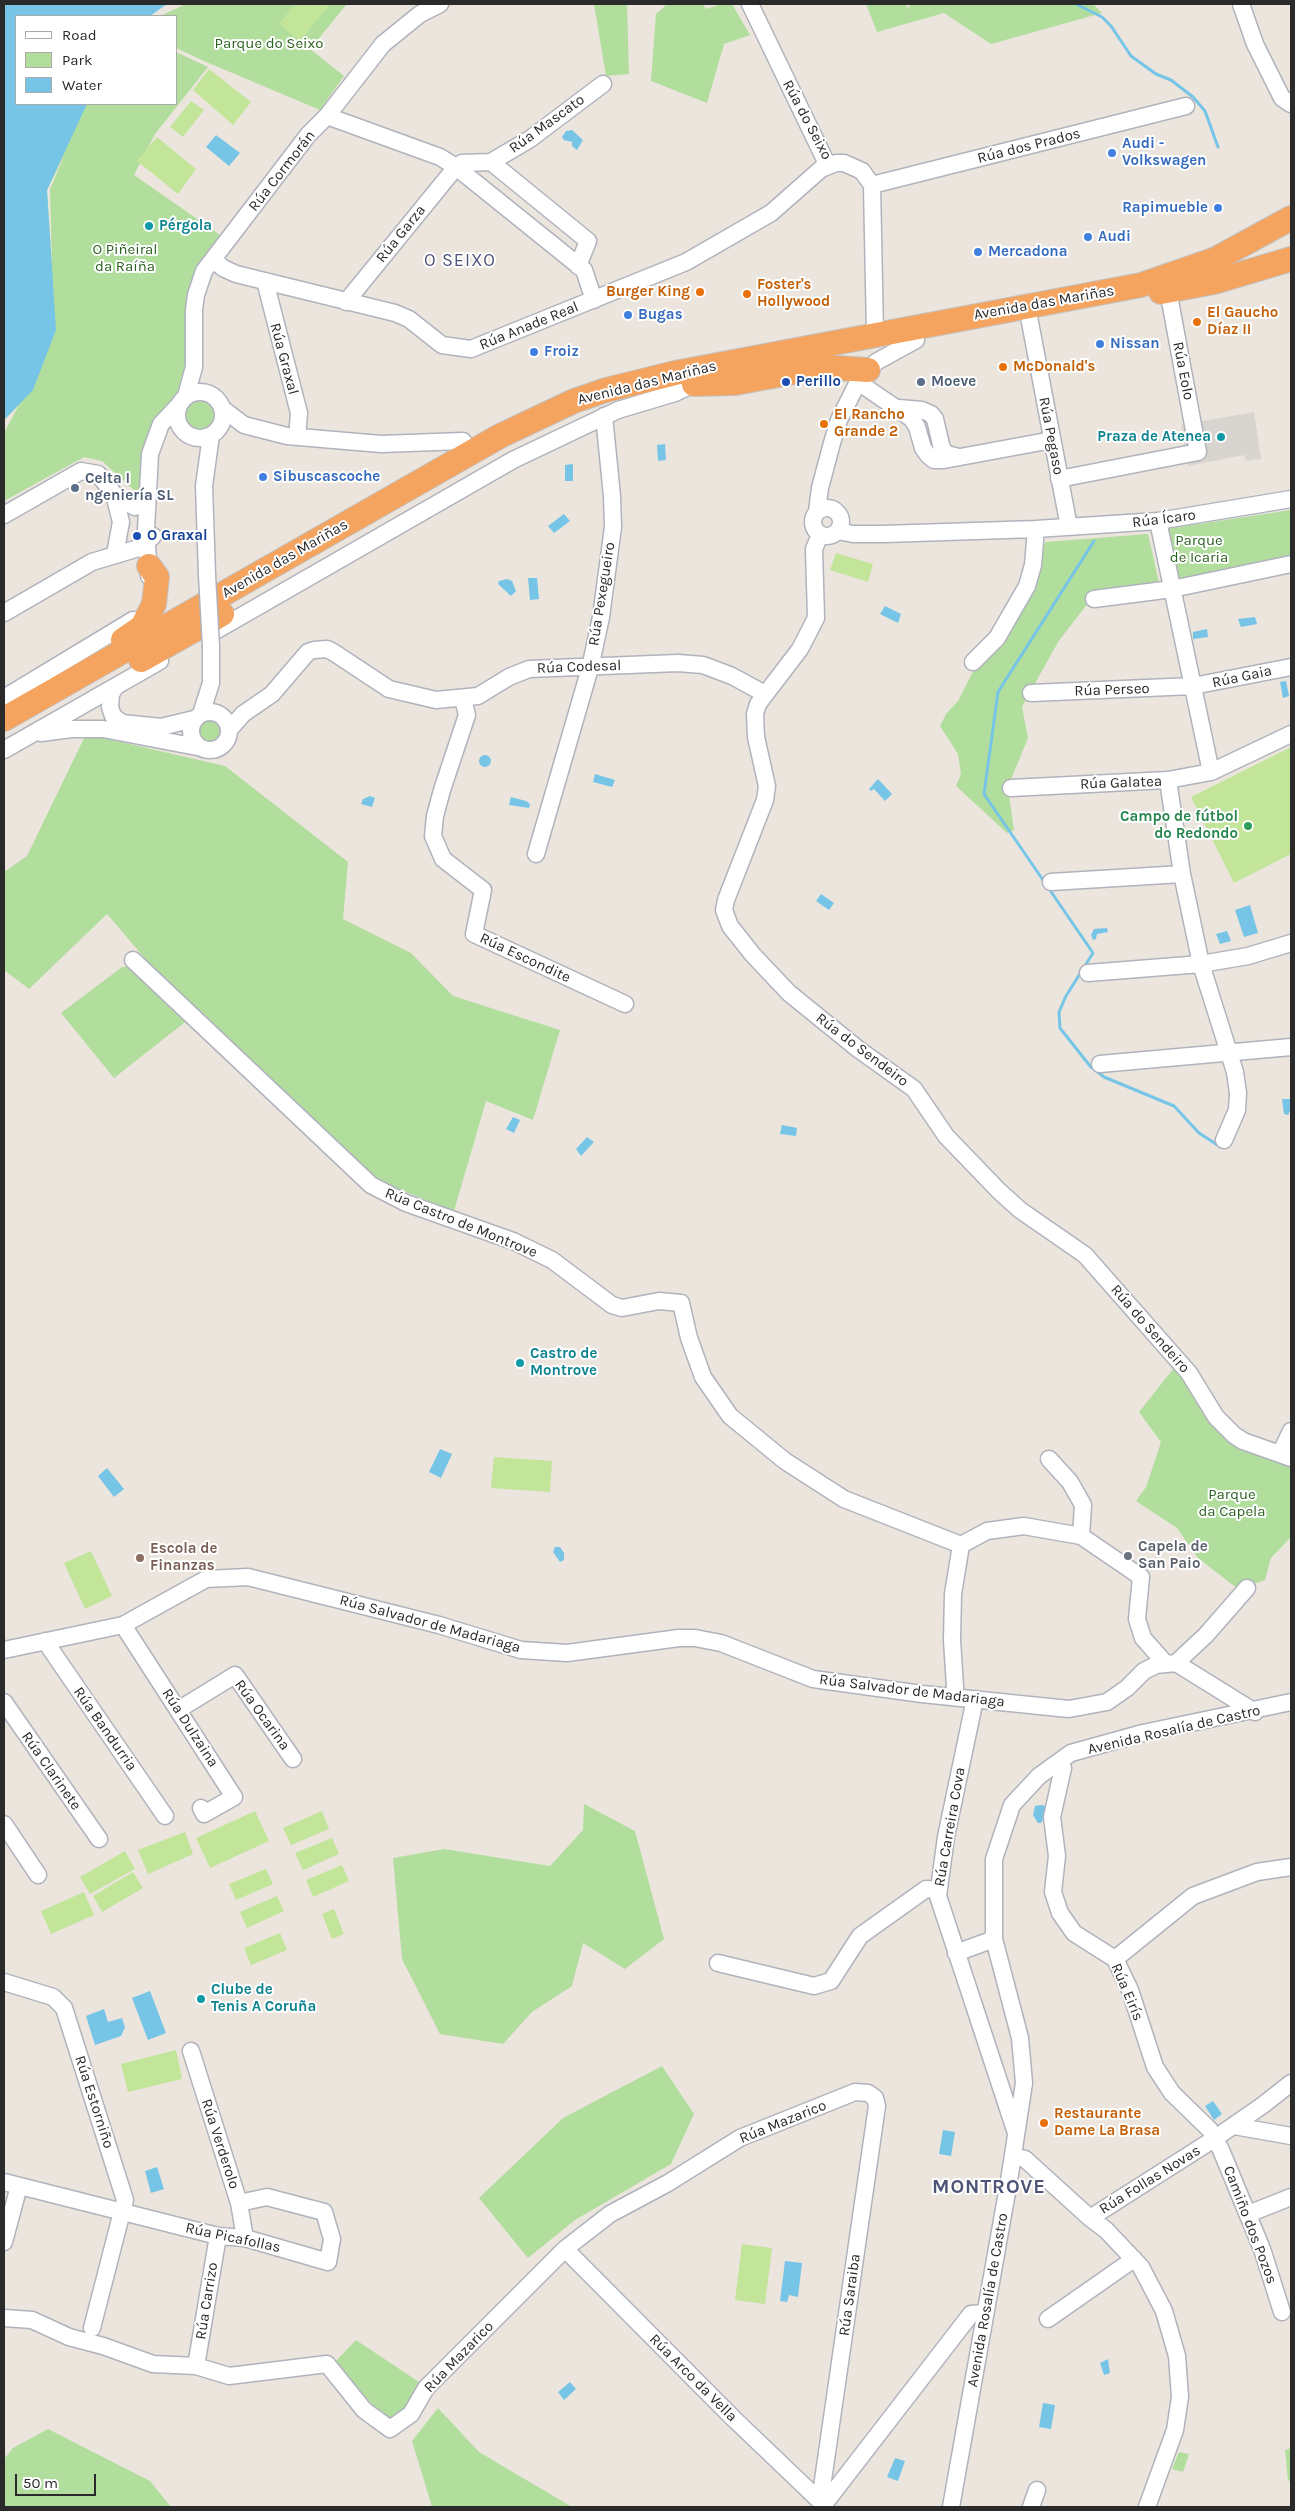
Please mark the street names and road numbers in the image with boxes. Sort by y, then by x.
street label: Rúa do Seixo [778,77,836,163]
street label: Rúa Mascato [506,91,588,157]
street label: Rúa dos Prados [976,124,1082,168]
street label: Rúa Cormorán [245,127,319,215]
street label: Rúa Garza [372,202,430,266]
street label: Avenida das Mariñas [972,282,1116,324]
street label: Rúa Anade Real [477,298,581,354]
street label: Rúa Graxal [266,321,302,397]
street label: Rúa Eolo [1169,340,1197,402]
street label: Avenida das Mariñas [576,357,718,409]
street label: Rúa Pegaso [1035,396,1067,476]
street label: Rúa Ícaro [1131,506,1197,532]
street label: Avenida das Mariñas [219,516,351,602]
street label: Rúa Pexegueiro [585,541,619,647]
street label: Rúa Codesal [537,657,621,677]
street label: Rúa Gaia [1210,662,1274,692]
street label: Rúa Perseo [1074,680,1150,700]
street label: Rúa Galatea [1080,773,1162,793]
street label: Rúa Escondite [477,929,573,987]
street label: Rúa do Sendeiro [812,1009,912,1091]
street label: Rúa Castro de Montrove [382,1184,540,1262]
street label: Rúa do Sendeiro [1107,1281,1193,1377]
street label: Rúa Salvador de Madariaga [338,1591,522,1657]
street label: Rúa Salvador de Madariaga [818,1671,1006,1711]
street label: Rúa Ocarina [230,1676,294,1754]
street label: Rúa Bandurria [69,1684,141,1774]
street label: Rúa Dulzaina [158,1685,222,1771]
street label: Avenida Rosalía de Castro [1086,1701,1262,1759]
street label: Rúa Clarinete [17,1728,85,1814]
street label: Rúa Carreira Cova [931,1766,969,1888]
street label: Rúa Eirís [1107,1961,1147,2023]
street label: Rúa Estorniño [71,2053,117,2151]
street label: Rúa Mazarico [737,2096,829,2148]
street label: Rúa Verderolo [197,2097,243,2191]
street label: Rúa Follas Novas [1096,2142,1204,2218]
street label: Camiño dos Pozos [1219,2163,1281,2287]
street label: Avenida Rosalía de Castro [964,2212,1012,2388]
street label: Rúa Picafollas [184,2219,282,2257]
street label: Rúa Saraiba [835,2253,865,2337]
street label: Rúa Carrizo [192,2261,222,2341]
street label: Rúa Mazarico [420,2318,498,2396]
street label: Rúa Arco da Vella [645,2330,741,2426]

